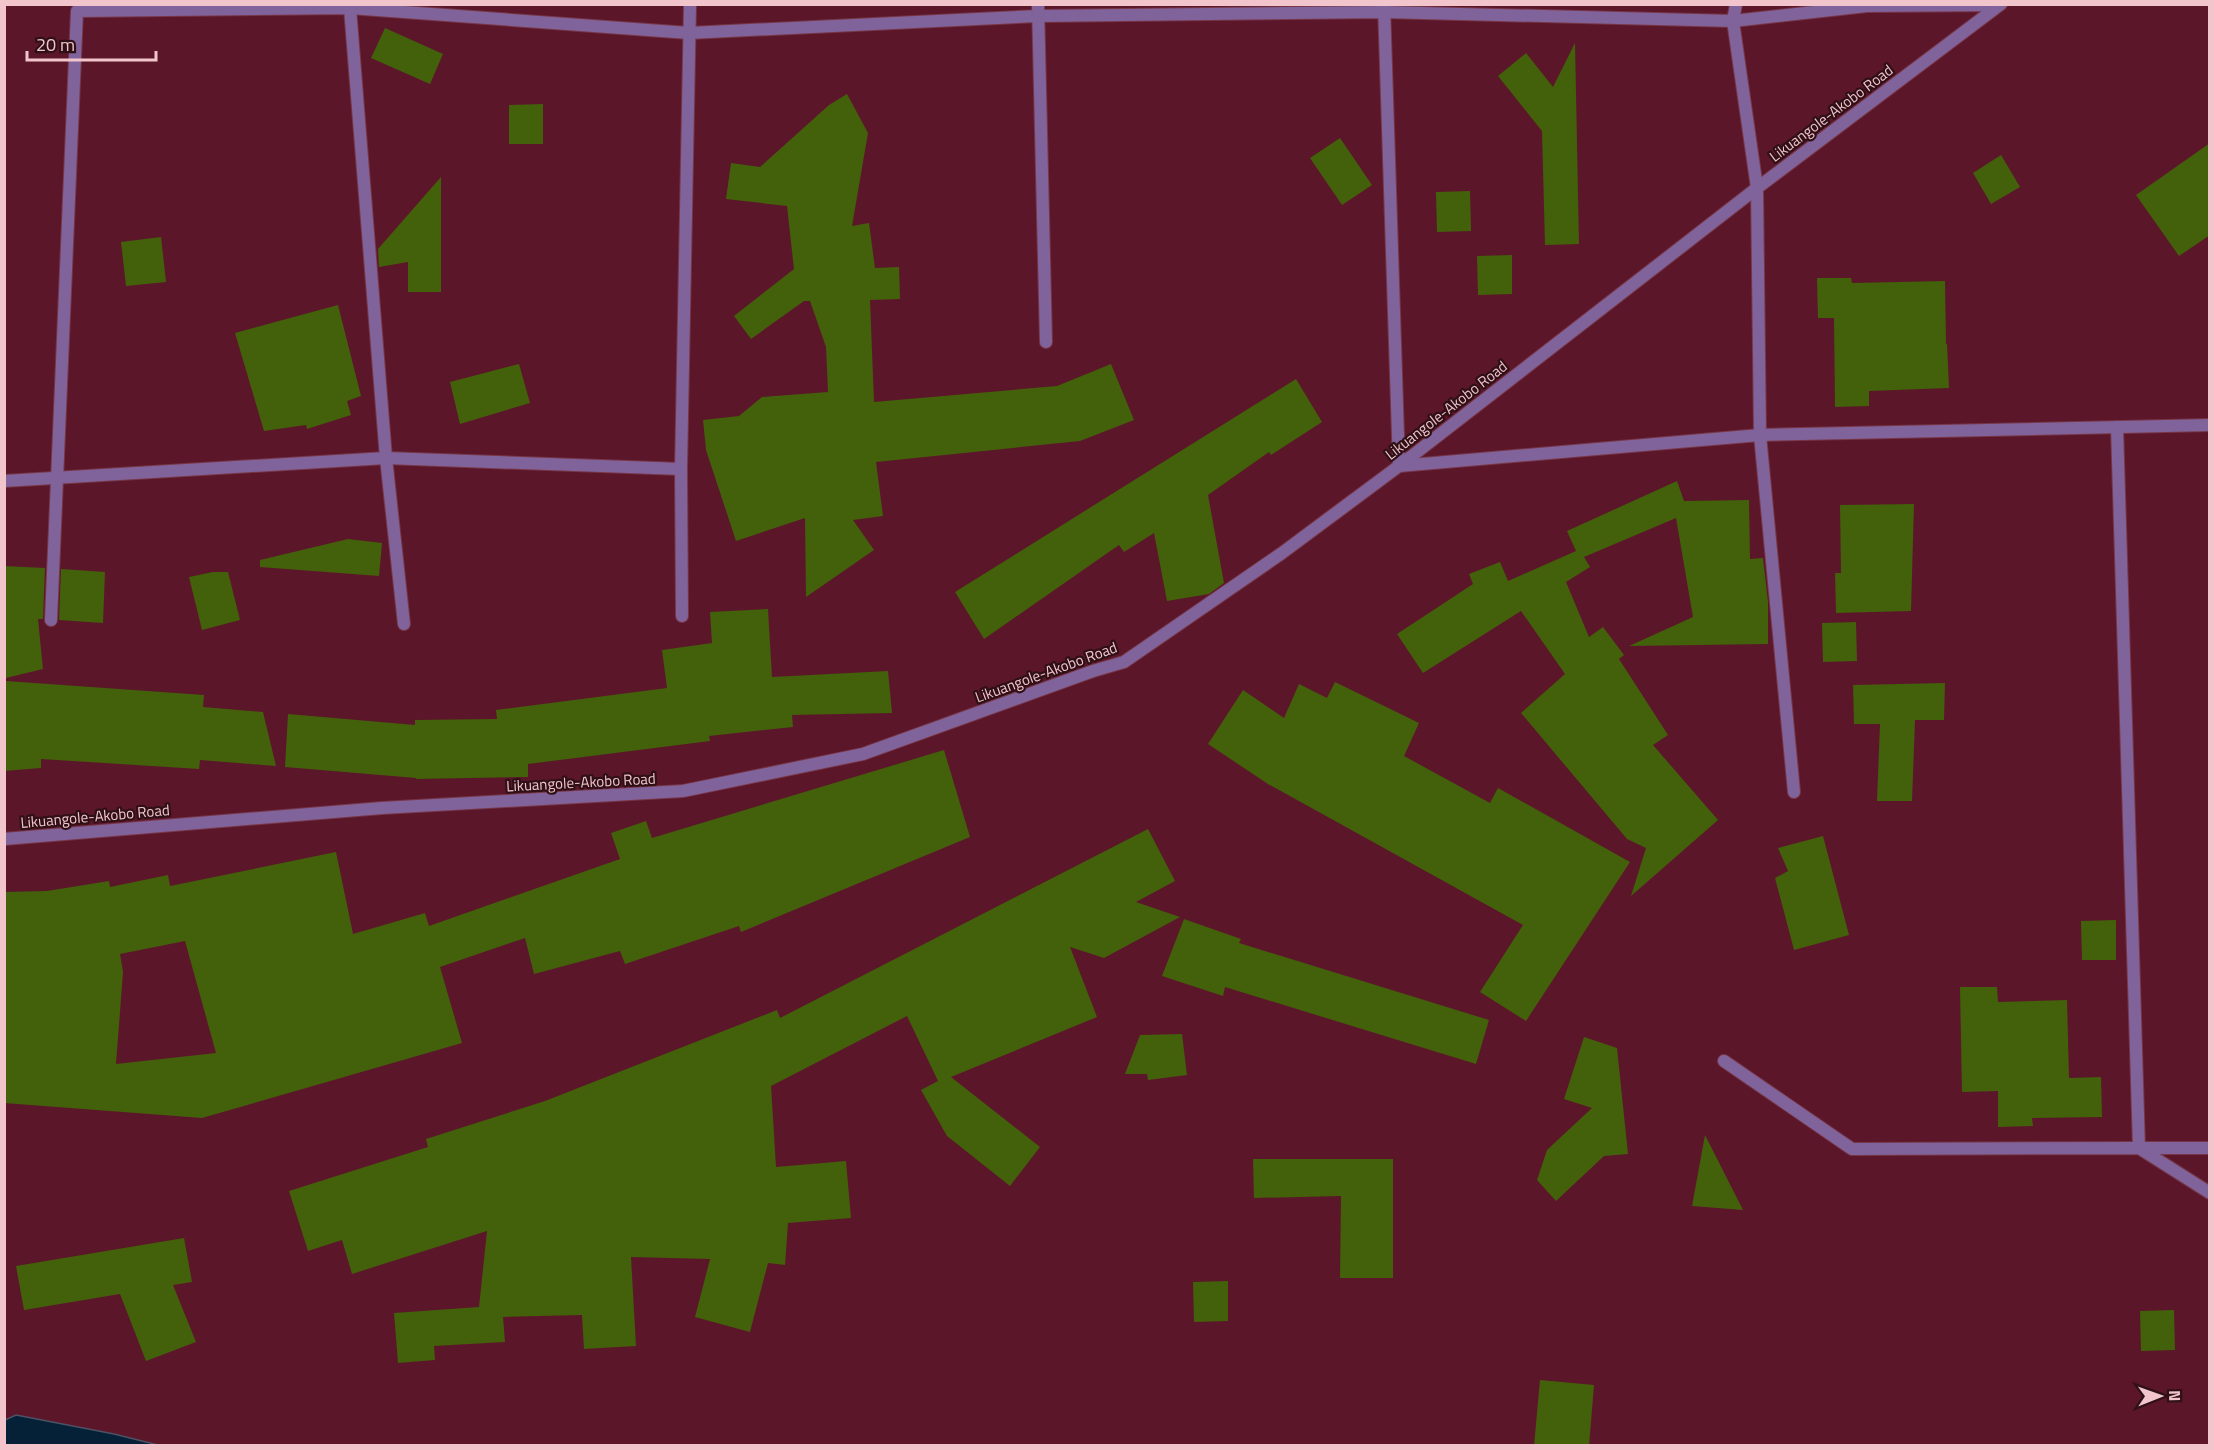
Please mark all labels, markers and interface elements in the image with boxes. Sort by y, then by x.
scale bar [27,24,156,62]
text: 20 m [36,31,75,58]
street label: Likuangole-Akobo Road [1764,59,1898,167]
street label: Likuangole-Akobo Road [1380,355,1512,465]
street label: Likuangole-Akobo Road [972,636,1120,708]
street label: Likuangole-Akobo Road [506,767,656,797]
street label: Likuangole-Akobo Road [19,798,171,834]
north arrow [2130,1366,2190,1426]
text: N [2163,1390,2187,1401]

